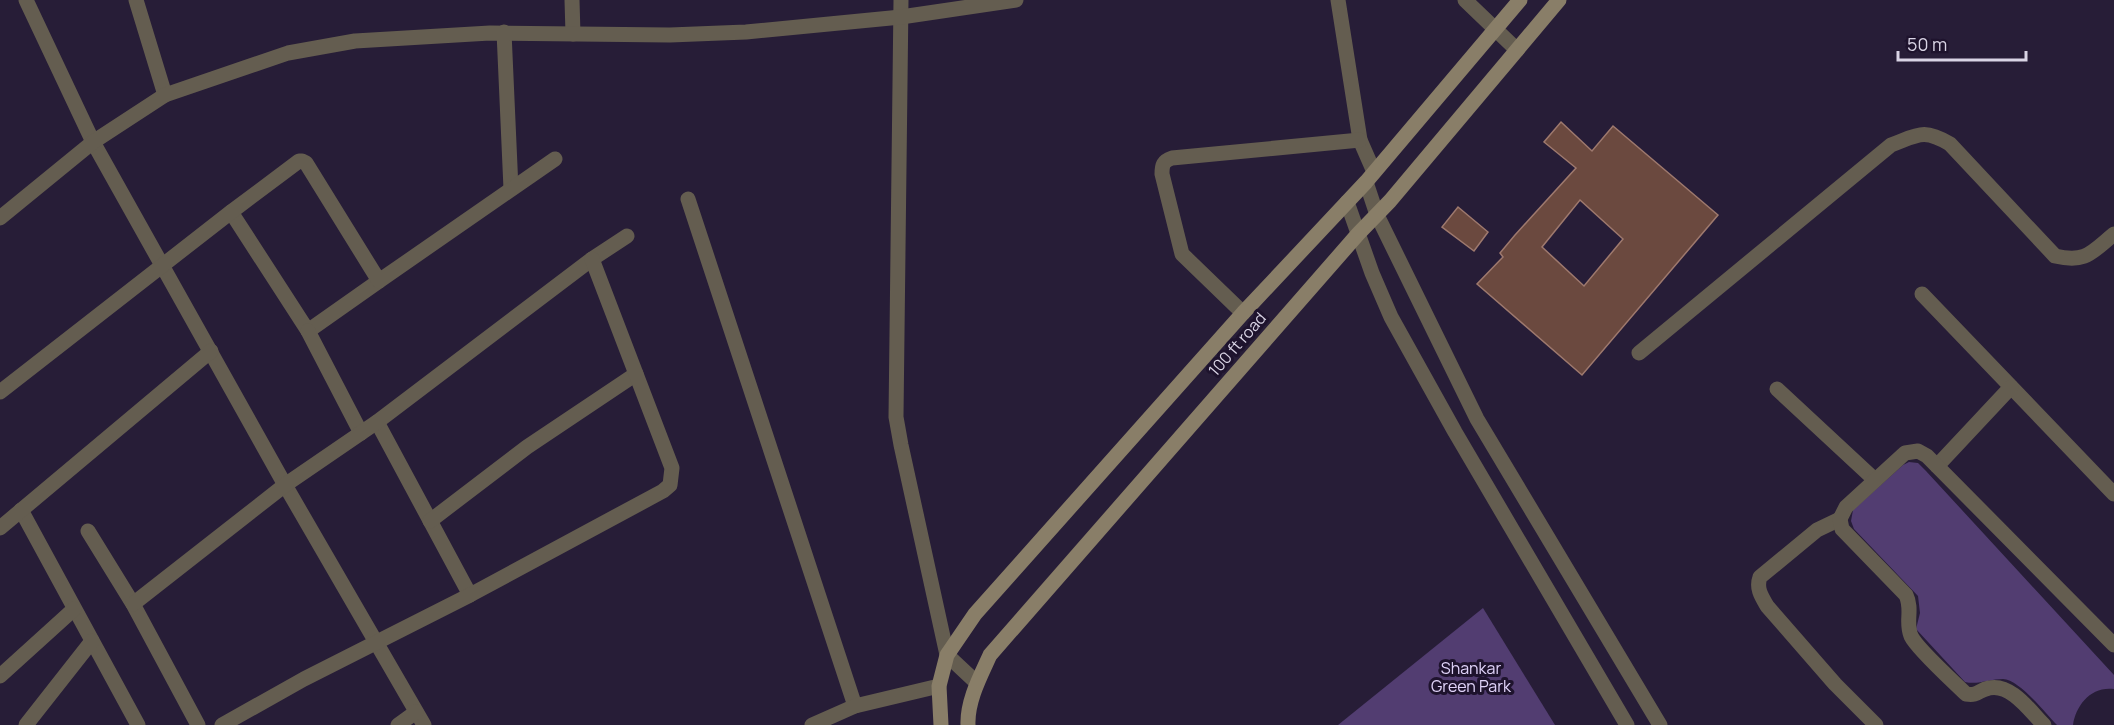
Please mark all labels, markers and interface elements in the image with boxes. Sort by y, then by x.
scale bar [1898,24,2026,62]
text: 50 m [1907,32,1947,56]
street label: 100 ft road [1203,307,1271,381]
park label: Shankar Green Park [1431,657,1512,697]

